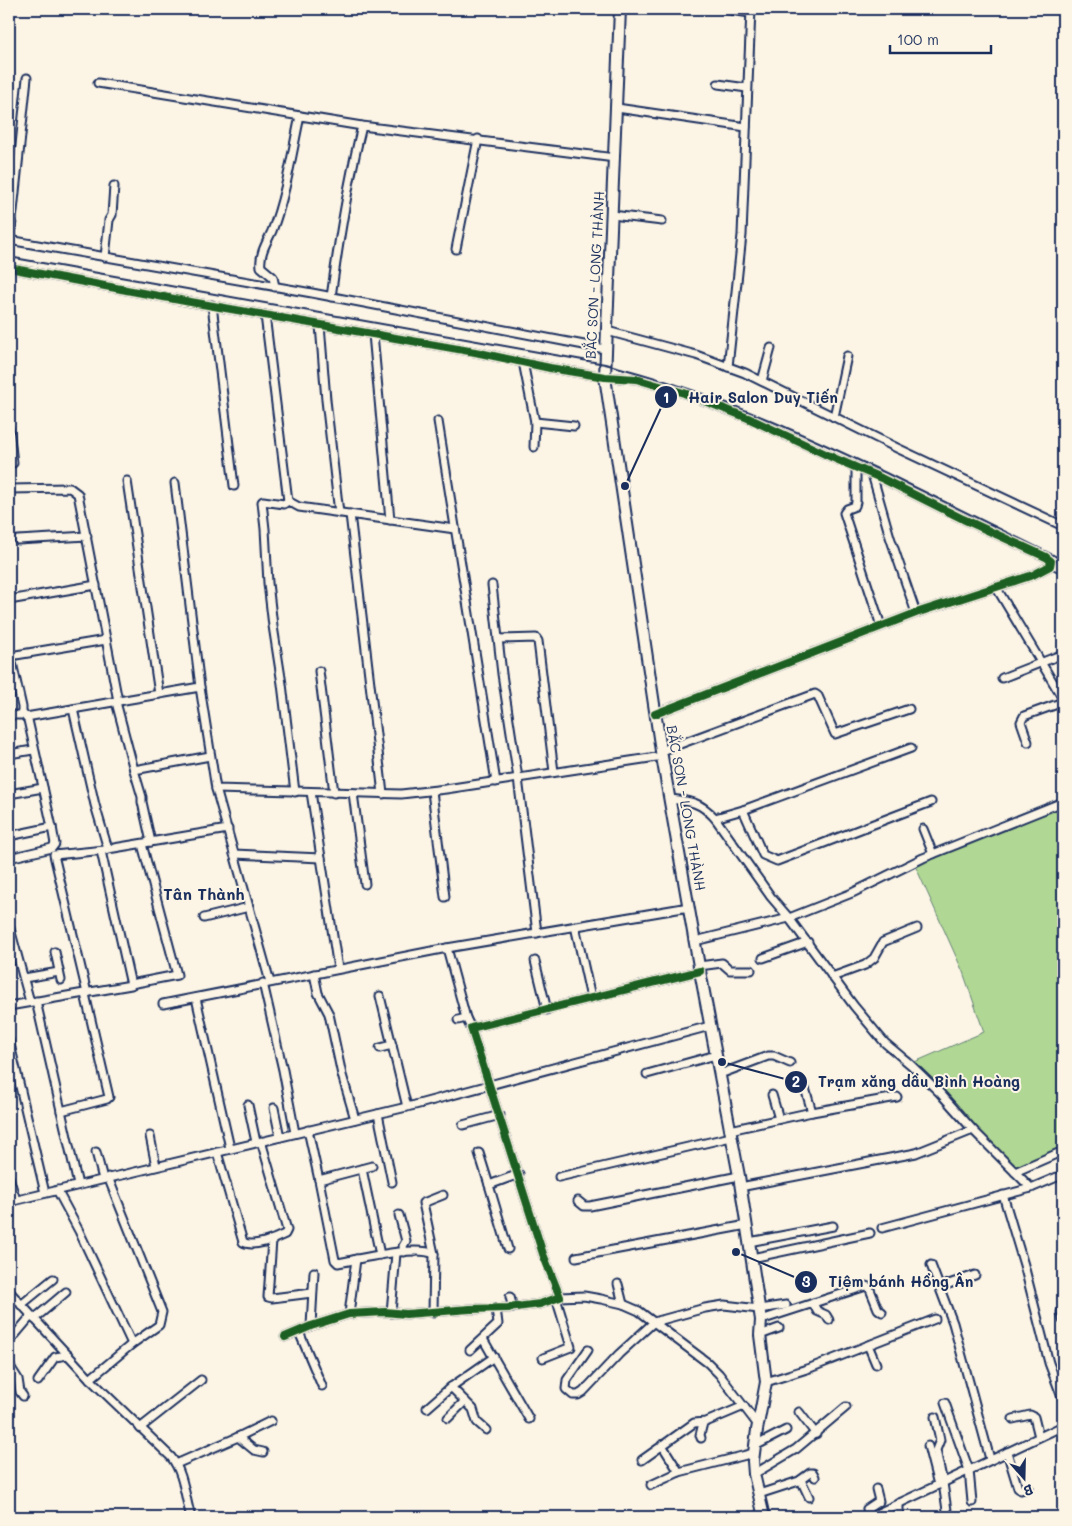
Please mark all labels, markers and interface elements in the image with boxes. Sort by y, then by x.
scale bar [890,22,991,54]
text: 100 m [897,29,939,49]
street label: BẮC SƠN - LONG THÀNH [581,191,608,359]
callout: Hair Salon Duy Tiến [654,382,848,412]
text: 1 [663,387,669,407]
text: Hair Salon Duy Tiến [688,387,838,407]
street label: BẮC SƠN - LONG THÀNH [663,724,710,892]
district label: Tân Thành [163,883,245,904]
callout: Trạm xăng dầu Bình Hoàng [783,1067,1030,1097]
text: 2 [792,1071,800,1091]
text: Trạm xăng dầu Bình Hoàng [818,1071,1020,1091]
callout: Tiệm bánh Hồng Ân [794,1267,983,1297]
text: 3 [801,1271,811,1291]
text: Tiệm bánh Hồng Ân [829,1271,973,1291]
north arrow [1000,1454,1050,1504]
text: B [1021,1480,1036,1501]

